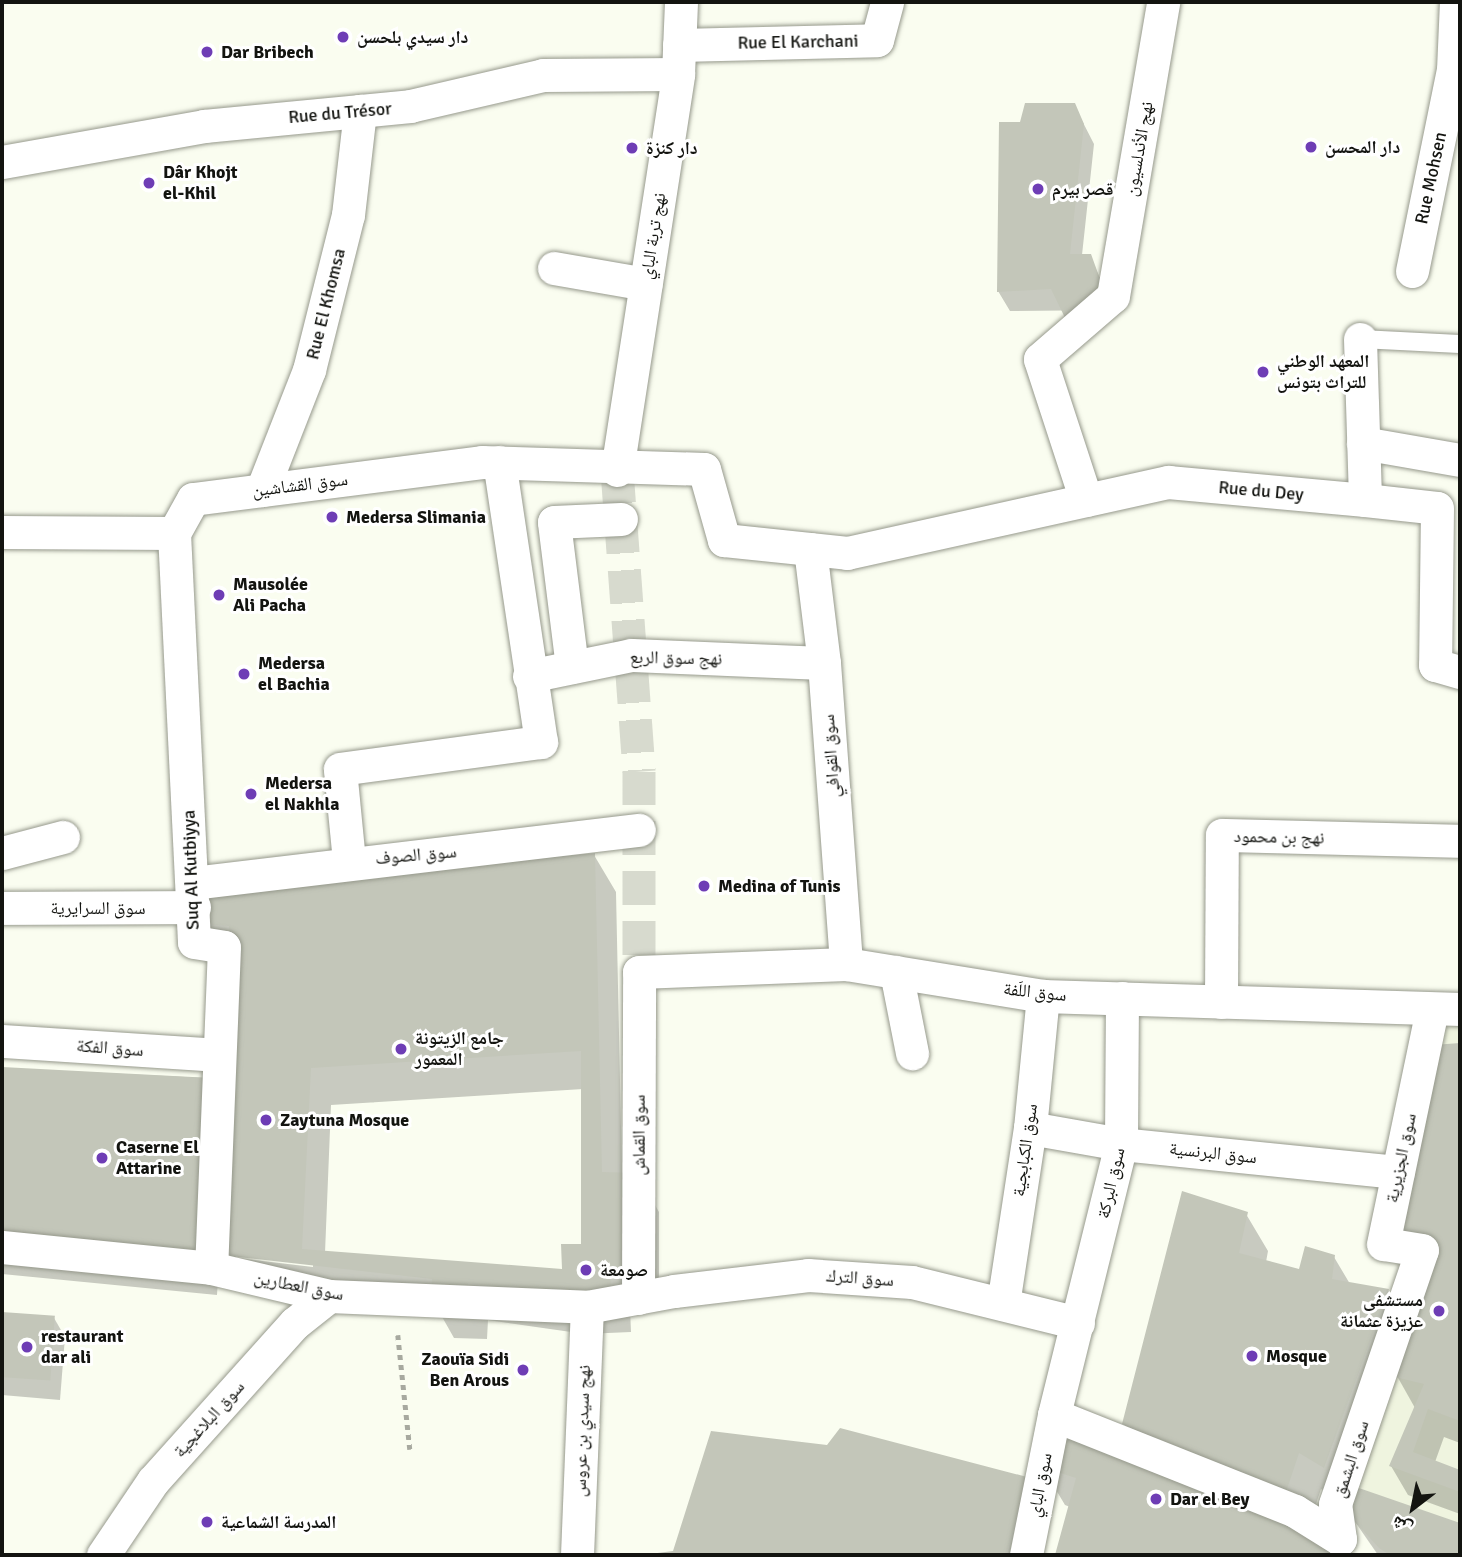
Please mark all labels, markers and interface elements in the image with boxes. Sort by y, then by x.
place label: دار سيدي بلحسن [357,26,468,48]
marker: دار سيدي بلحسن [335,29,351,45]
street label: Rue El Karchani [737,30,859,54]
place label: Dar Bribech [221,41,314,63]
marker: Dar Bribech [199,44,215,60]
street label: Rue du Trésor [287,98,393,128]
street label: نهج الأندلسيون [1120,100,1158,198]
street label: Rue Mohsen [1411,130,1451,226]
place label: دار المحسن [1325,136,1400,158]
place label: دار كنزة [646,137,698,159]
marker: دار المحسن [1303,139,1319,155]
marker: دار كنزة [624,140,640,156]
place label: Dâr Khojt el-Khil [163,162,238,204]
marker: Dâr Khojt el-Khil [141,175,157,191]
place label: قصر بيرم [1052,178,1114,200]
marker: قصر بيرم [1030,181,1046,197]
street label: نهج تربة الباي [636,191,670,281]
street label: Rue El Khomsa [302,246,350,362]
place label: المعهد الوطني للتراث بتونس [1277,351,1369,394]
marker: المعهد الوطني للتراث بتونس [1255,364,1271,380]
street label: سوق القشاشين [251,468,349,502]
street label: Rue du Dey [1218,477,1304,505]
place label: Medersa Slimania [346,506,486,528]
marker: Medersa Slimania [324,509,340,525]
place label: Mausolée Ali Pacha [233,574,308,616]
marker: Mausolée Ali Pacha [211,587,227,603]
street label: نهج سوق الربع [630,646,722,670]
place label: Medersa el Bachia [258,653,330,696]
marker: Medersa el Bachia [236,666,252,682]
street label: سوق القوافي [817,714,845,798]
place label: Medersa el Nakhla [265,773,339,816]
marker: Medersa el Nakhla [243,786,259,802]
street label: Suq Al Kutbiyya [178,810,204,930]
street label: نهج بن محمود [1233,825,1325,849]
street label: سوق الصوف [374,841,458,869]
place label: Medina of Tunis [718,875,841,897]
marker: Medina of Tunis [696,878,712,894]
street label: سوق السرايرية [50,897,146,919]
street label: سوق اللَفة [1002,978,1068,1006]
place label: جامع الزيتونة المعمور [415,1028,504,1070]
street label: سوق الفكة [76,1035,144,1061]
marker: جامع الزيتونة المعمور [393,1041,409,1057]
street label: سوق القماش [628,1094,650,1176]
street label: سوق الكبابجية [1008,1102,1042,1198]
place label: Zaytuna Mosque [280,1109,409,1131]
street label: سوق الجزيرية [1381,1111,1421,1205]
marker: Zaytuna Mosque [258,1112,274,1128]
place label: Caserne El Attarine [116,1137,199,1180]
street label: سوق البرنسية [1168,1138,1258,1168]
street label: سوق البركة [1092,1145,1130,1221]
marker: Caserne El Attarine [94,1150,110,1166]
place label: صومعة [600,1259,648,1281]
marker: صومعة [578,1262,594,1278]
street label: سوق الترك [825,1265,895,1291]
street label: سوق العطارين [252,1267,346,1305]
place label: مستشفى عزيزة عثمانة [1340,1290,1423,1332]
marker: مستشفى عزيزة عثمانة [1429,1301,1449,1321]
place label: restaurant dar ali [41,1326,123,1368]
marker: restaurant dar ali [19,1339,35,1355]
place label: Mosque [1266,1345,1327,1367]
marker: Mosque [1244,1348,1260,1364]
place label: Zaouïa Sidi Ben Arous [421,1349,509,1392]
marker: Zaouïa Sidi Ben Arous [515,1362,531,1378]
street label: نهج سيدي بن عروس [569,1365,595,1497]
street label: سوق البلاغجية [169,1376,249,1462]
street label: سوق البشمق [1328,1418,1374,1500]
street label: سوق الباي [1023,1451,1057,1519]
north arrow [1378,1473,1448,1543]
place label: Dar el Bey [1170,1488,1249,1510]
marker: Dar el Bey [1148,1491,1164,1507]
text: ش [1387,1510,1417,1541]
place label: المدرسة الشماعية [221,1511,336,1533]
marker: المدرسة الشماعية [199,1514,215,1530]

